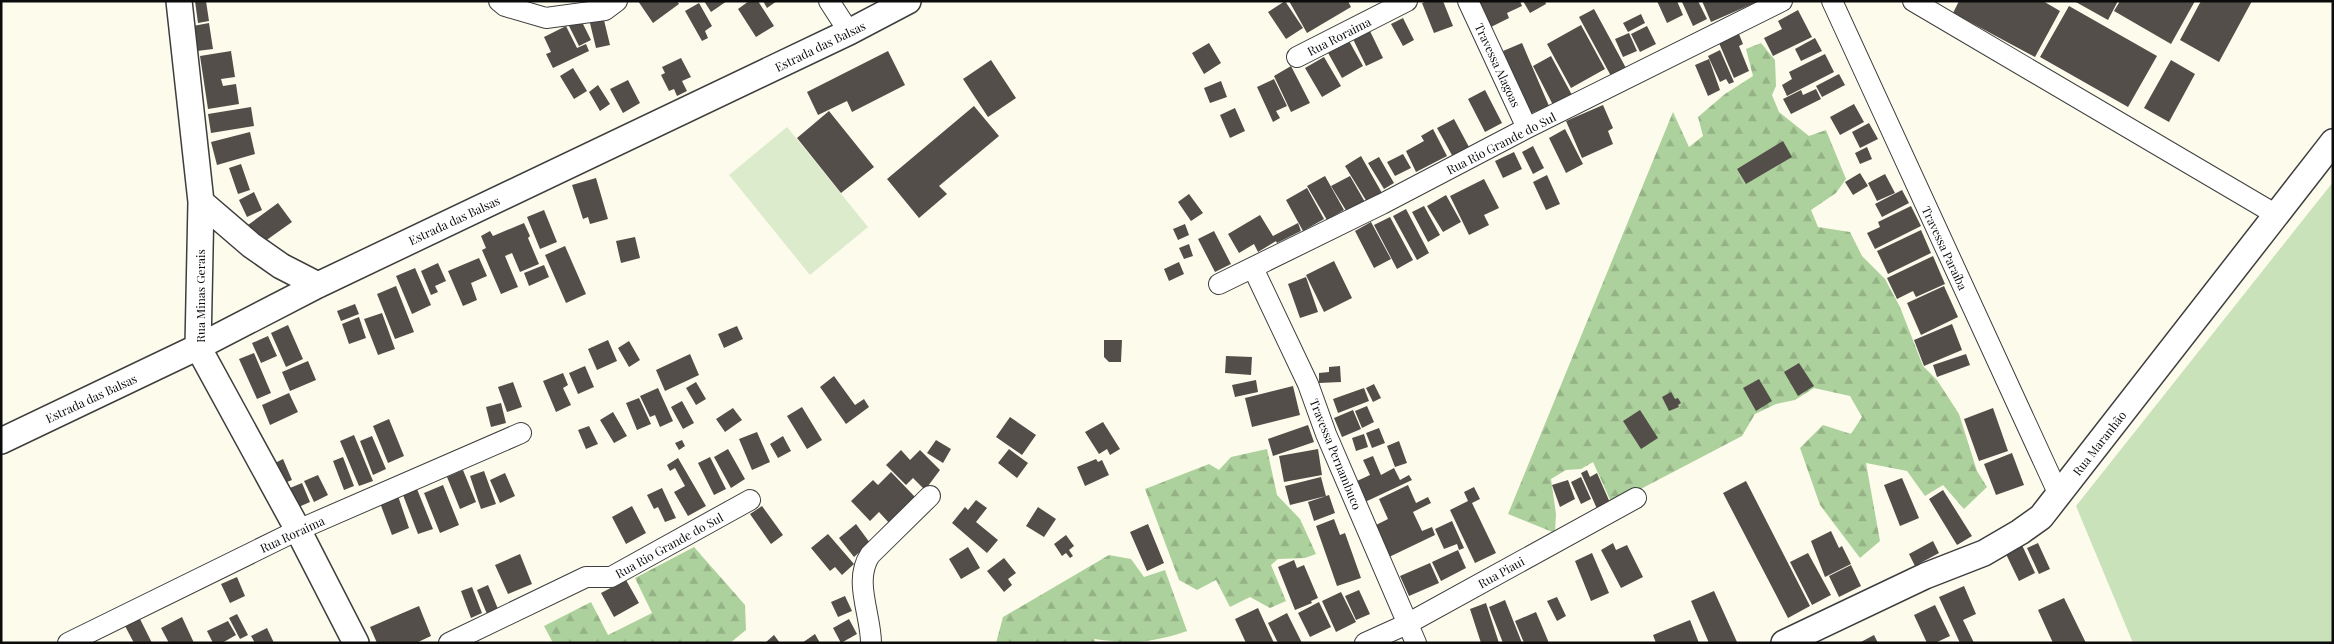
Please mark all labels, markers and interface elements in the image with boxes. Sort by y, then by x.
street label: Rua Roraima [1304,13,1374,59]
street label: Estrada das Balsas [772,17,868,75]
street label: Travessa Alagoas [1472,20,1524,110]
street label: Rua Rio Grande do Sul [1444,108,1559,178]
street label: Estrada das Balsas [406,192,502,248]
street label: Travessa Paraíba [1919,204,1971,292]
street label: Rua Minas Gerais [192,249,208,343]
street label: Estrada das Balsas [43,370,139,426]
street label: Travessa Pernambuco [1306,396,1366,512]
street label: Rua Maranhão [2069,407,2130,479]
street label: Rua Rio Grande do Sul [612,508,726,581]
street label: Rua Roraima [257,512,327,556]
street label: Rua Piaui [1475,553,1527,591]

